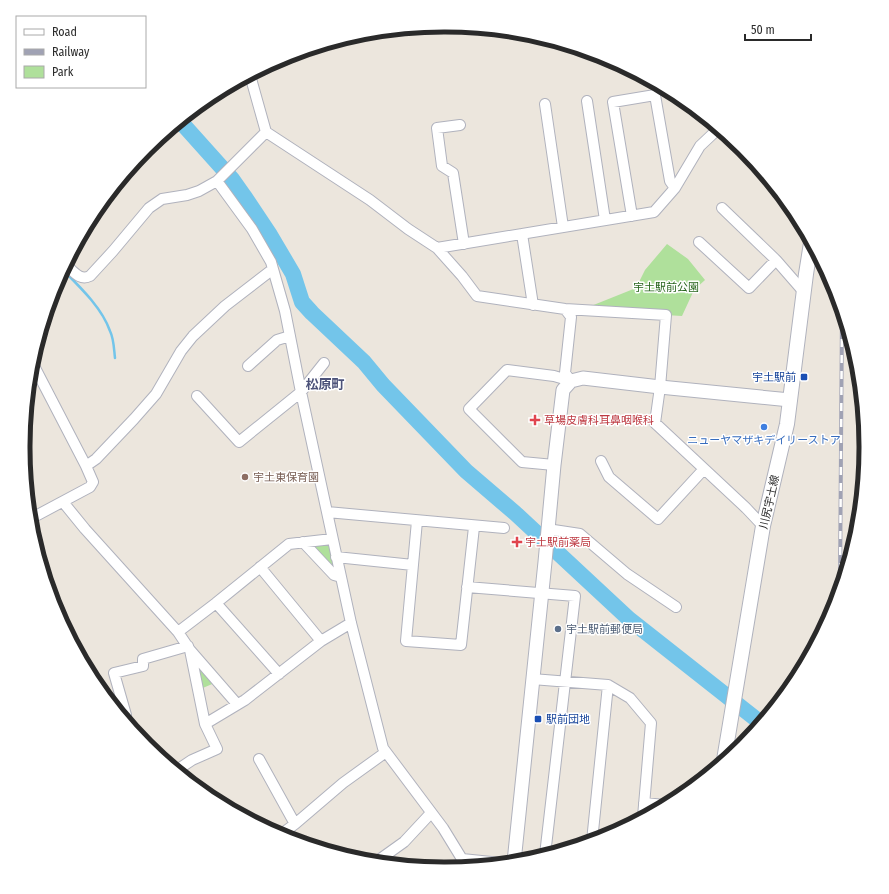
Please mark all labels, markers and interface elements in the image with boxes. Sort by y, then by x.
legend [16,16,146,88]
scale bar [745,16,811,42]
text: 50 m [751,23,775,37]
text: Road [52,25,77,39]
text: Railway [52,45,90,59]
text: Park [52,65,74,79]
park label: 宇土駅前公園 [633,281,699,294]
place label: 宇土駅前 [752,371,796,384]
marker: 宇土駅前 [799,372,809,382]
district label: 松原町 [305,377,345,392]
marker: 草場皮膚科耳鼻咽喉科 [529,414,541,426]
place label: 草場皮膚科耳鼻咽喉科 [544,414,654,427]
marker: ニューヤマザキデイリーストア [759,422,769,432]
place label: ニューヤマザキデイリーストア [687,434,841,447]
place label: 宇土東保育園 [253,471,319,484]
marker: 宇土東保育園 [240,472,250,482]
street label: 川尻宇土線 [757,474,782,530]
place label: 宇土駅前薬局 [525,536,591,549]
marker: 宇土駅前薬局 [512,537,522,547]
place label: 宇土駅前郵便局 [566,623,643,636]
marker: 宇土駅前郵便局 [553,624,563,634]
place label: 駅前団地 [546,713,590,726]
marker: 駅前団地 [533,714,543,724]

